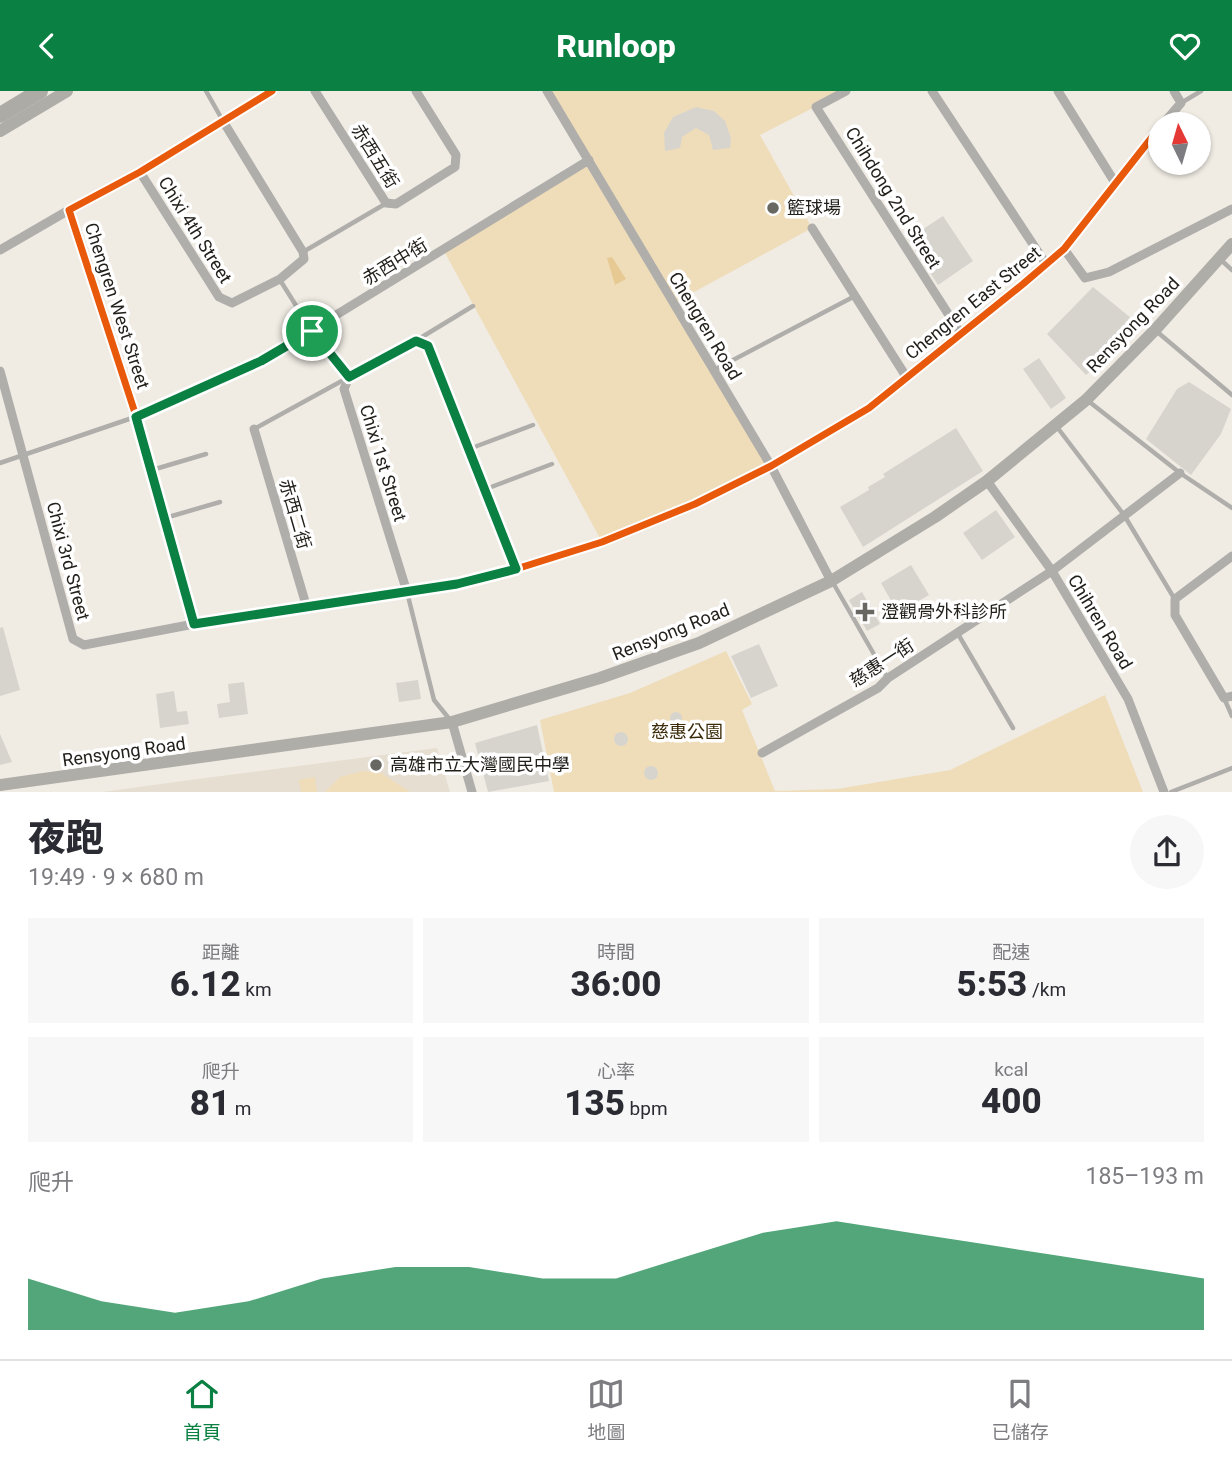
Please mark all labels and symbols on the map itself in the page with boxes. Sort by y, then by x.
north arrow [1148,112,1211,175]
street label: 赤西五街 [347,120,403,192]
street label: Chihdong 2nd Street [841,123,946,273]
street label: Chixi 4th Street [154,173,237,287]
place label: 籃球場 [787,197,841,218]
marker: 籃球場 [765,200,781,216]
street label: Chengren West Street [81,220,154,392]
street label: 赤西中街 [358,234,431,289]
street label: Chengren East Street [901,241,1045,364]
street label: Chengren Road [665,268,746,384]
street label: Rensyong Road [1082,273,1183,377]
pin [282,301,342,361]
street label: Chixi 1st Street [356,402,411,524]
street label: 赤西二街 [275,476,315,551]
street label: Chixi 3rd Street [43,499,94,623]
street label: Chihren Road [1064,570,1137,673]
street label: Rensyong Road [609,599,732,665]
place label: 澄觀骨外科診所 [881,601,1007,622]
marker: 澄觀骨外科診所 [855,602,875,622]
street label: 慈惠一街 [846,634,918,691]
park label: 慈惠公園 [651,721,723,742]
street label: Rensyong Road [61,732,187,771]
place label: 高雄市立大灣國民中學 [390,754,570,775]
marker: 高雄市立大灣國民中學 [368,757,384,773]

